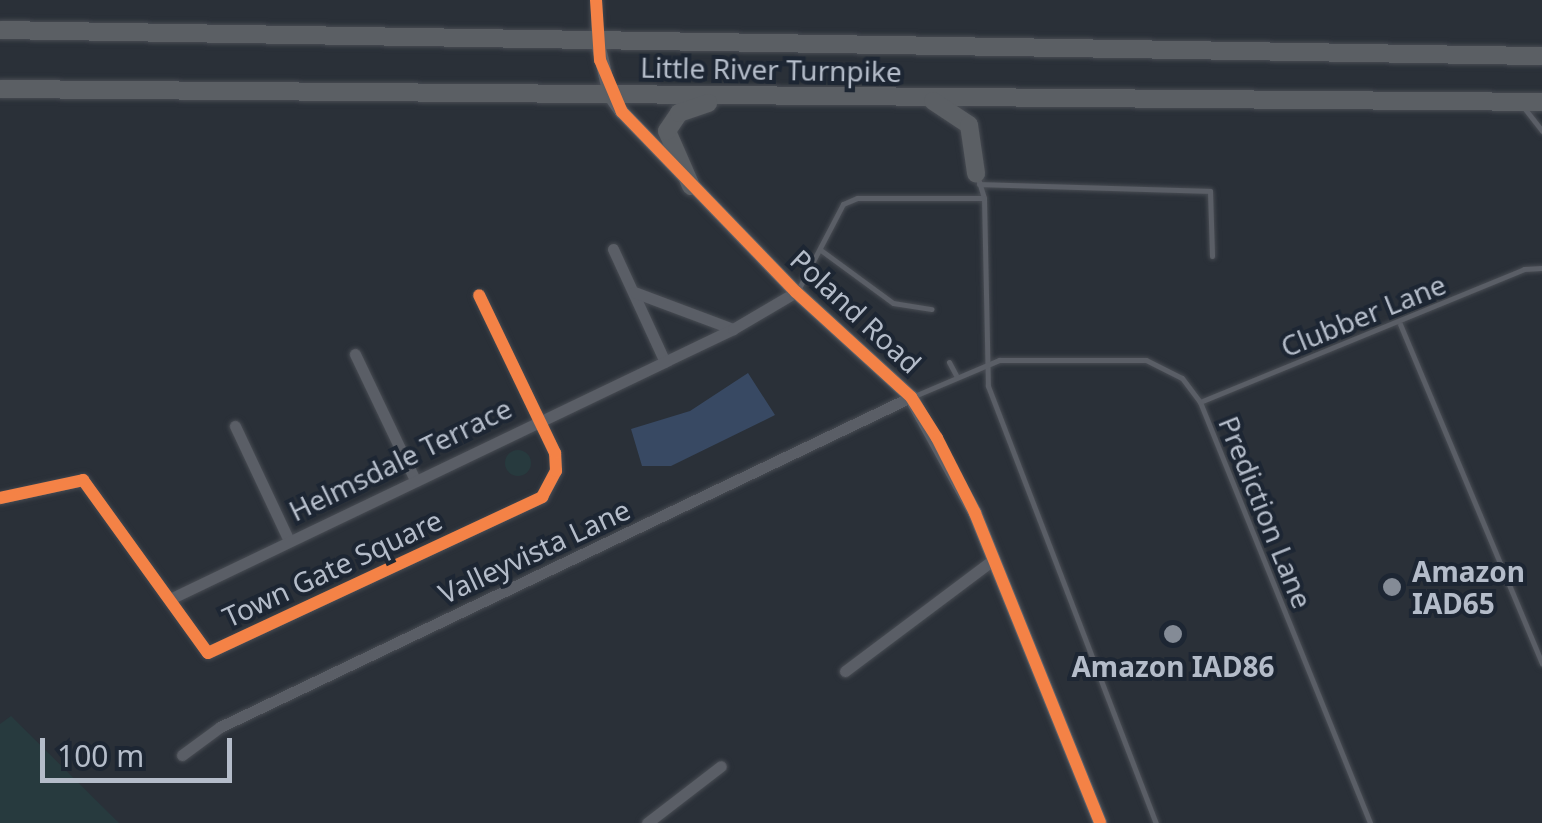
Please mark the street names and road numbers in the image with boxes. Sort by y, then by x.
street label: Little River Turnpike [640,50,902,88]
street label: Poland Road [784,242,928,380]
street label: Clubber Lane [1276,267,1450,363]
street label: Helmsdale Terrace [283,391,517,527]
street label: Prediction Lane [1212,411,1320,613]
street label: Valleyvista Lane [433,492,635,610]
street label: Town Gate Square [217,502,447,634]

